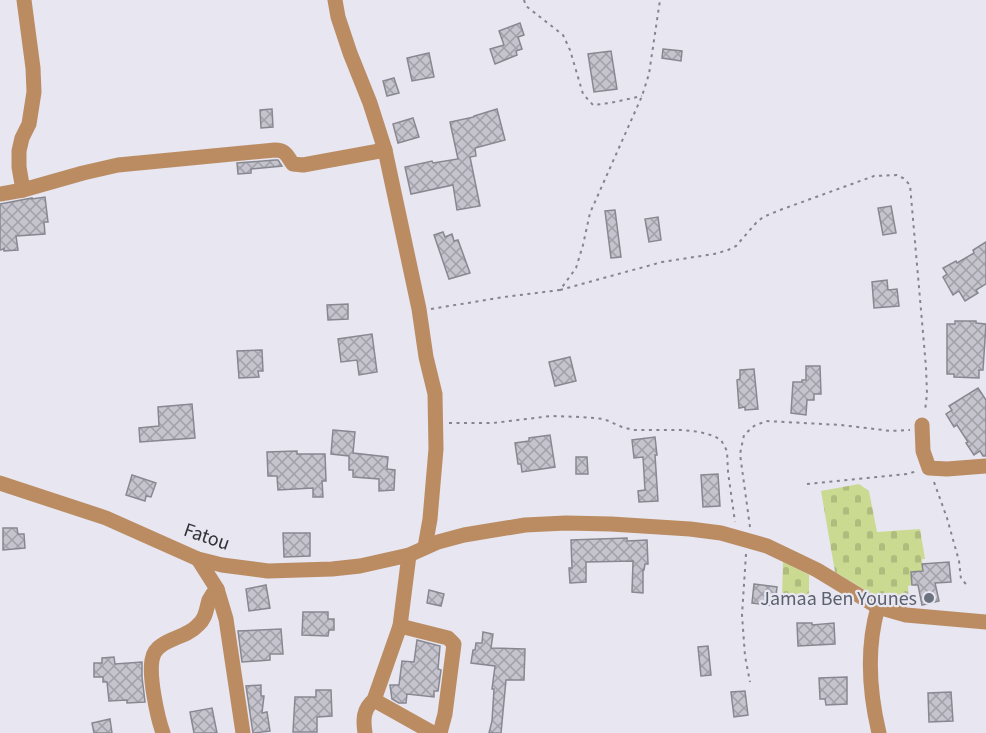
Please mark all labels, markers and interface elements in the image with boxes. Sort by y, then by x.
street label: Fatou [180,516,234,558]
place label: Jamaa Ben Younes [760,585,917,613]
marker: Jamaa Ben Younes [922,591,936,605]

